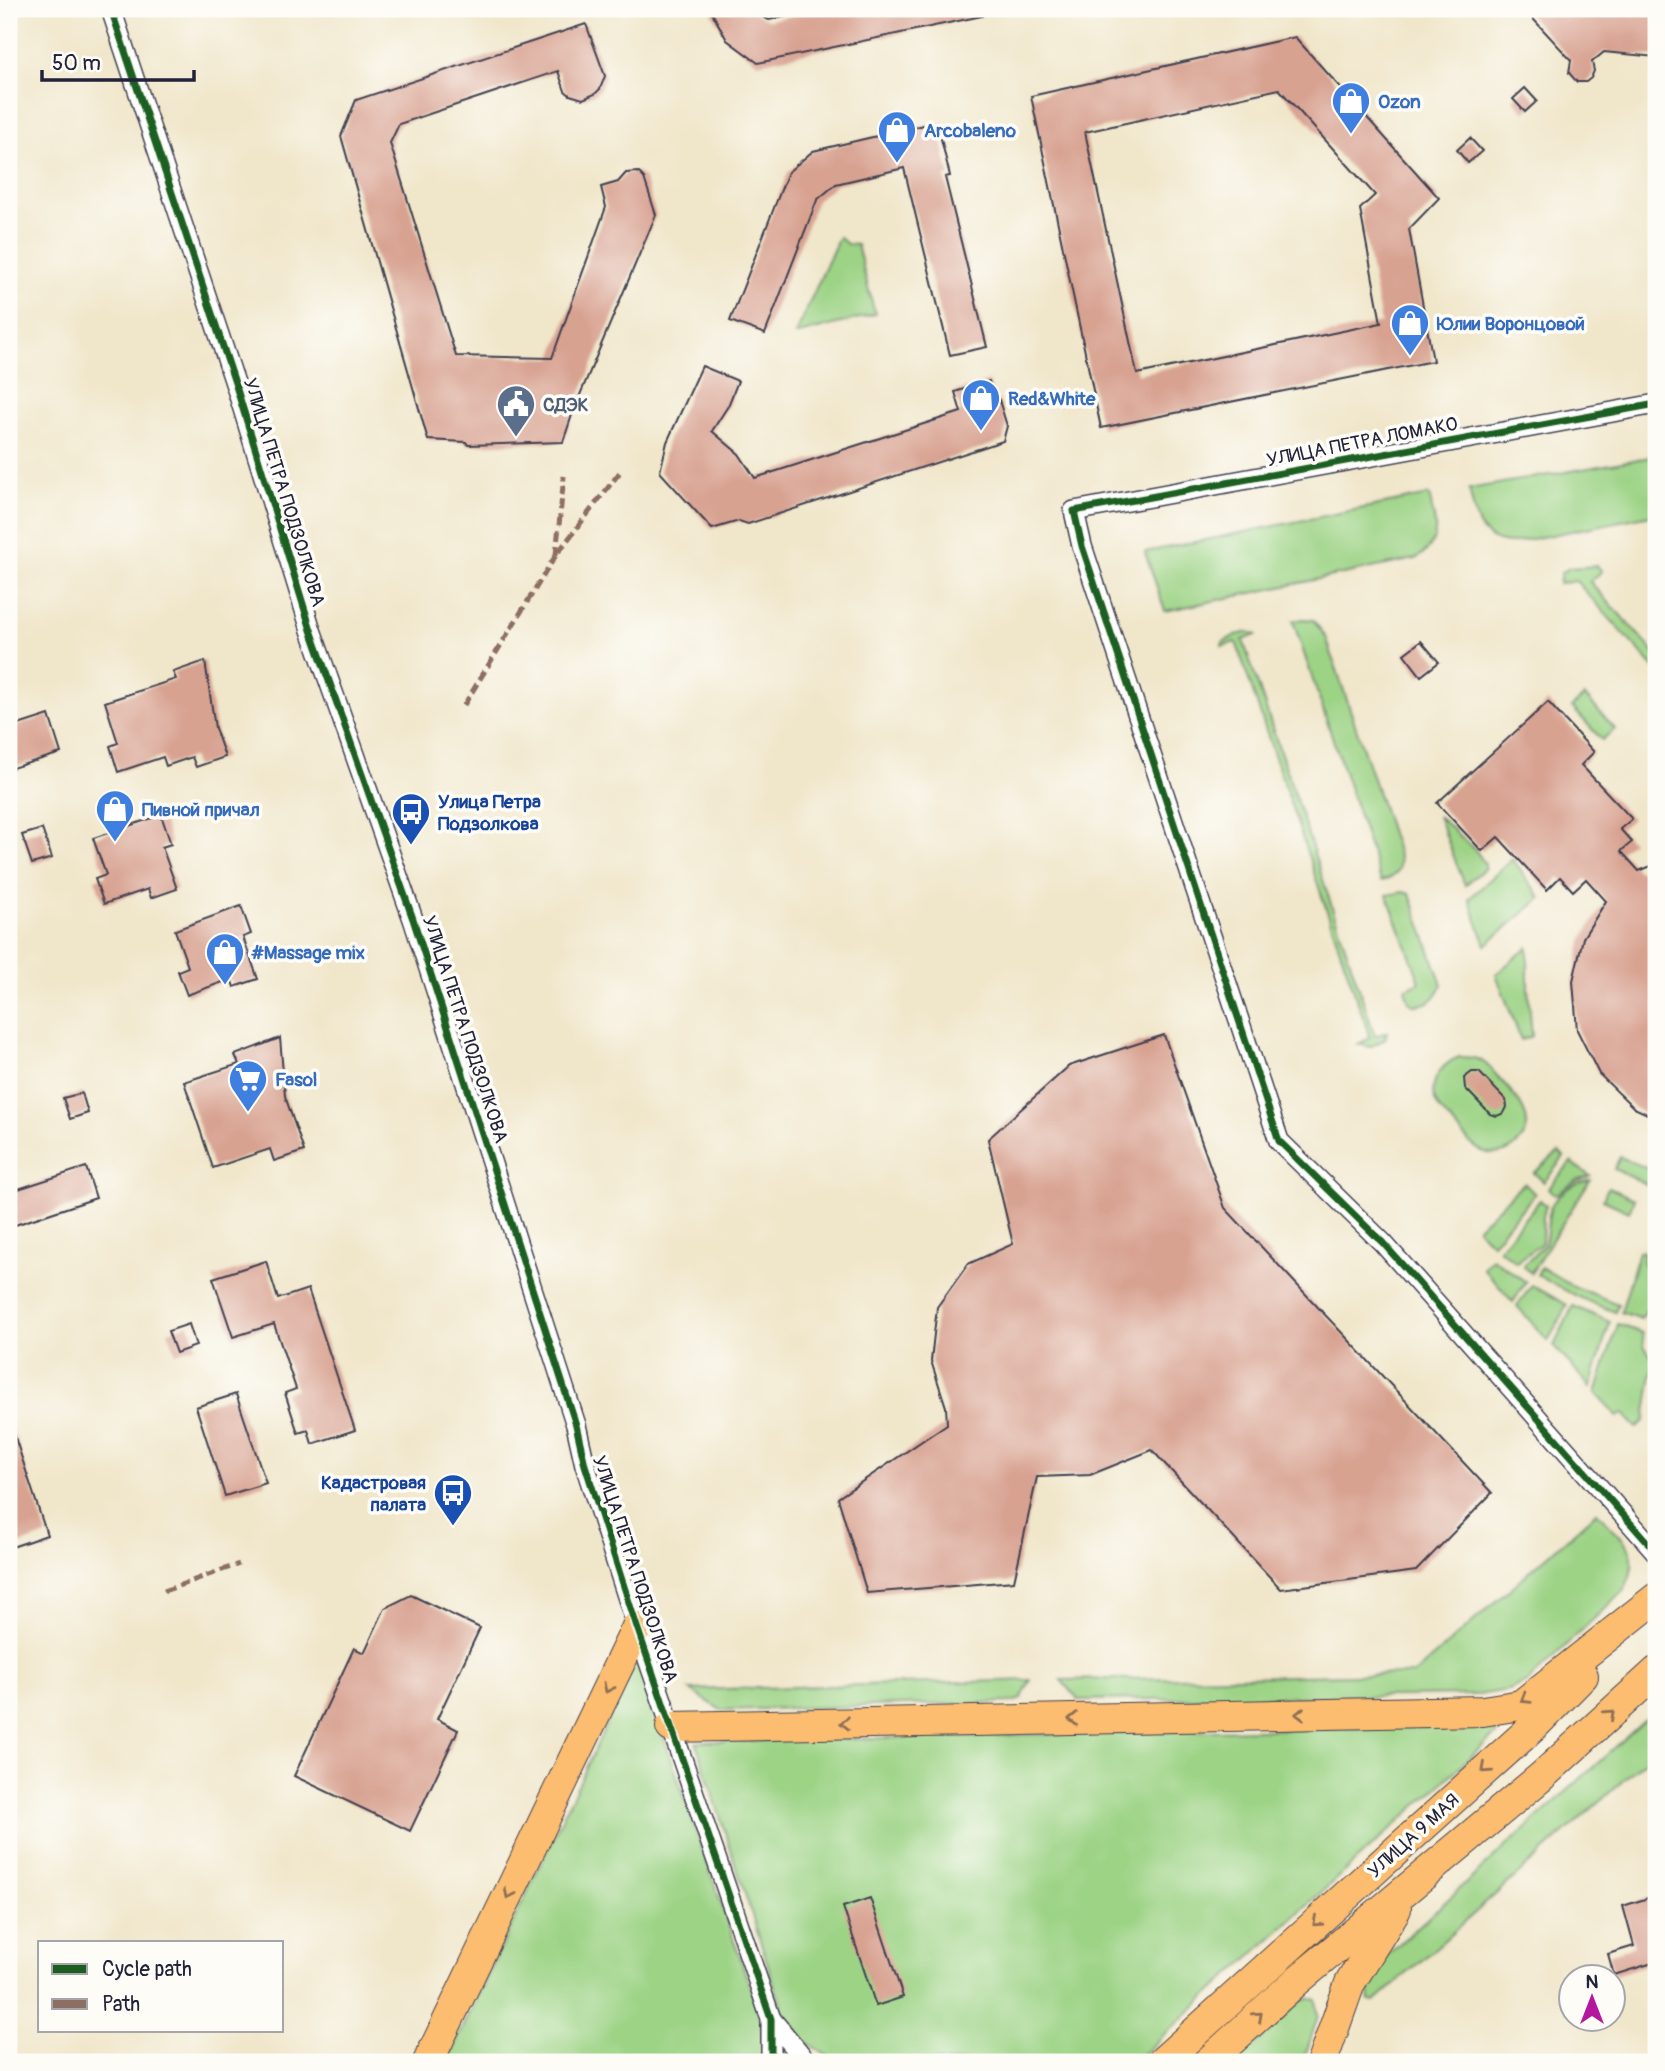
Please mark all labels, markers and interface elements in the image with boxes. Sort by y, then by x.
scale bar [42,38,194,82]
text: 50 m [52,50,101,77]
shop icon: Ozon [1330,80,1372,135]
place label: Ozon [1378,90,1421,114]
shop icon: Arcobaleno [876,109,918,164]
place label: Arcobaleno [924,119,1017,143]
shop icon: Юлии Воронцовой [1389,302,1431,357]
place label: Юлии Воронцовой [1436,312,1585,336]
street label: УЛИЦА ПЕТРА ПОДЗОЛКОВА [238,375,330,609]
shop icon: Red&White [960,377,1002,432]
public building icon: СДЭК [495,383,537,438]
place label: Red&White [1008,387,1096,411]
place label: СДЭК [543,393,589,417]
street label: УЛИЦА ПЕТРА ЛОМАКО [1265,412,1460,472]
shop icon: Пивной причал [94,788,136,843]
place label: Улица Петра Подзолкова [438,790,541,836]
bus stop icon: Улица Петра Подзолкова [390,791,432,846]
place label: Пивной причал [142,798,260,822]
street label: УЛИЦА ПЕТРА ПОДЗОЛКОВА [417,913,513,1146]
shop icon: #Massage mix [204,931,246,986]
place label: #Massage mix [251,941,365,965]
supermarket icon: Fasol [227,1058,269,1113]
place label: Fasol [275,1068,317,1092]
street label: УЛИЦА ПЕТРА ПОДЗОЛКОВА [587,1453,683,1686]
place label: Кадастровая палата [321,1471,426,1517]
bus stop icon: Кадастровая палата [432,1472,474,1527]
one-way arrow [602,1681,616,1694]
one-way arrow [1520,1691,1533,1704]
one-way arrow [1294,1707,1305,1722]
one-way arrow [1602,1710,1615,1722]
one-way arrow [1067,1711,1077,1727]
one-way arrow [839,1716,850,1731]
one-way arrow [1482,1761,1495,1773]
street label: УЛИЦА 9 МАЯ [1363,1788,1464,1883]
one-way arrow [504,1887,518,1899]
one-way arrow [1313,1913,1326,1926]
legend [38,1941,284,2032]
text: Cycle path [102,1956,192,1983]
north arrow [1556,1962,1626,2032]
text: N [1586,1970,1599,1994]
text: Path [102,1991,140,2018]
one-way arrow [1250,2012,1263,2025]

